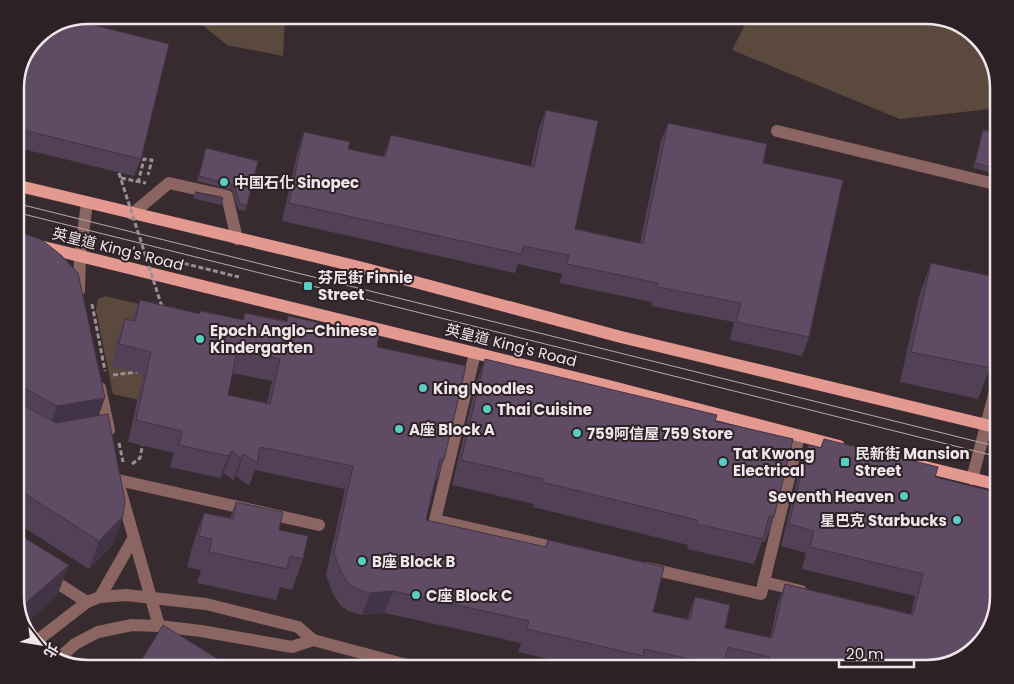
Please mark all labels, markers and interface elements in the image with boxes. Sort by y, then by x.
place label: 中国石化 Sinopec [234,172,359,193]
marker: 中国石化 Sinopec [218,176,230,188]
street label: 英皇道 King's Road [50,223,186,275]
place label: 芬尼街 Finnie Street [318,267,413,305]
marker: 芬尼街 Finnie Street [302,280,314,292]
street label: 英皇道 King's Road [443,319,579,371]
place label: Epoch Anglo-Chinese Kindergarten [210,320,377,358]
marker: Epoch Anglo-Chinese Kindergarten [194,333,206,345]
place label: King Noodles [433,378,534,399]
marker: King Noodles [417,382,429,394]
place label: Thai Cuisine [497,399,592,420]
marker: Thai Cuisine [481,403,493,415]
place label: A座 Block A [409,419,495,440]
marker: A座 Block A [393,423,405,435]
place label: 759阿信屋 759 Store [587,423,733,444]
marker: 759阿信屋 759 Store [571,427,583,439]
place label: Tat Kwong Electrical [733,443,815,481]
place label: 民新街 Mansion Street [855,443,970,481]
marker: Tat Kwong Electrical [717,456,729,468]
marker: 民新街 Mansion Street [839,456,851,468]
place label: Seventh Heaven [768,486,894,507]
marker: Seventh Heaven [898,490,910,502]
place label: 星巴克 Starbucks [820,510,947,531]
marker: 星巴克 Starbucks [951,514,963,526]
place label: B座 Block B [372,551,455,572]
marker: B座 Block B [356,555,368,567]
place label: C座 Block C [426,585,512,606]
marker: C座 Block C [410,589,422,601]
north arrow [15,619,65,669]
scale bar [839,636,914,668]
text: 北 [39,640,63,662]
text: 20 m [846,643,884,664]

